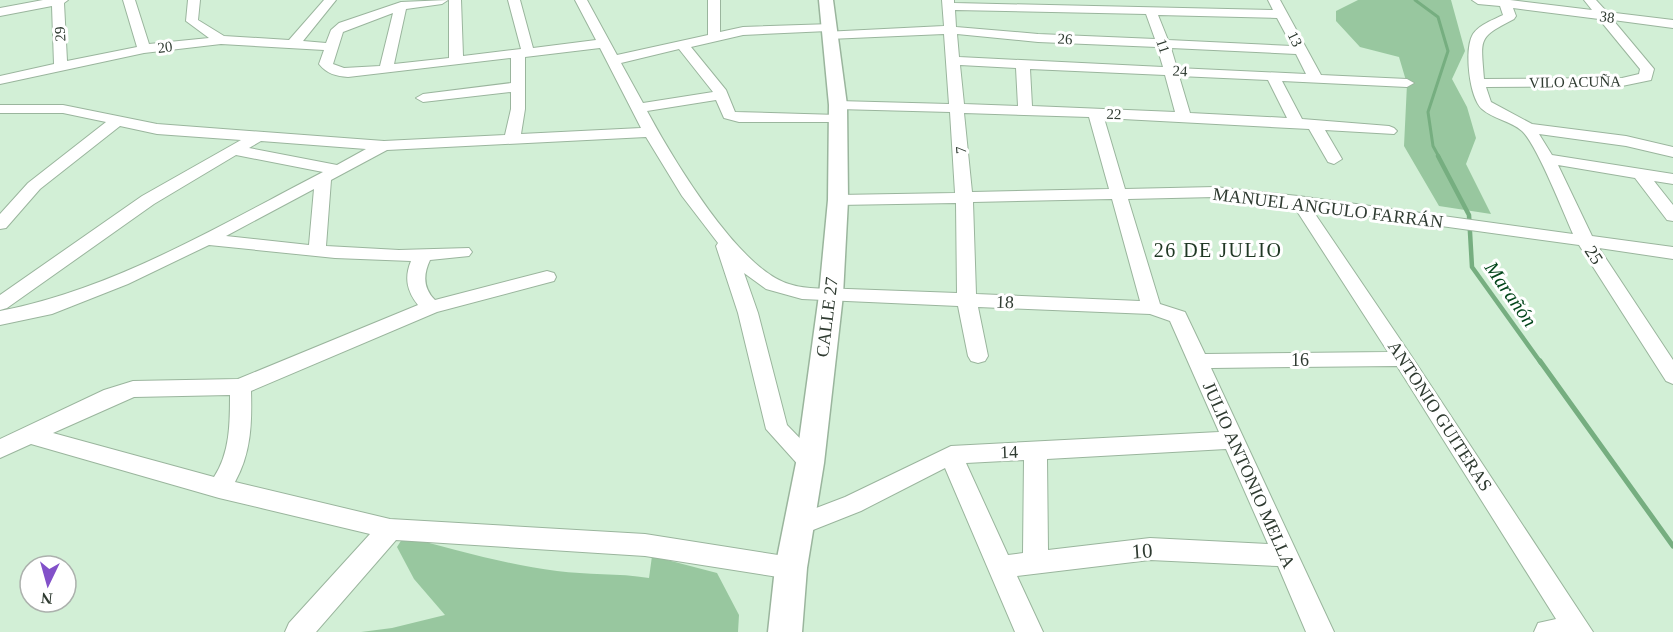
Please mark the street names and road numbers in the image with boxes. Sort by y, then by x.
street label: 38 [1599,8,1615,26]
street label: 29 [52,26,68,42]
street label: 13 [1285,29,1305,49]
street label: 26 [1057,31,1073,47]
street label: 11 [1153,37,1173,55]
street label: 20 [157,38,173,56]
street label: 24 [1172,63,1188,79]
street label: VILO ACUÑA [1529,73,1621,91]
street label: 22 [1106,106,1122,122]
street label: 7 [953,145,969,154]
street label: MANUEL ANGULO FARRÁN [1212,183,1444,232]
street label: 25 [1581,242,1607,268]
street label: CALLE 27 [812,276,842,358]
street label: 18 [996,292,1014,312]
street label: ANTONIO GUITERAS [1384,337,1496,495]
street label: 16 [1291,350,1309,370]
street label: JULIO ANTONIO MELLA [1199,379,1299,571]
street label: 14 [1000,442,1018,462]
street label: 10 [1131,538,1153,564]

